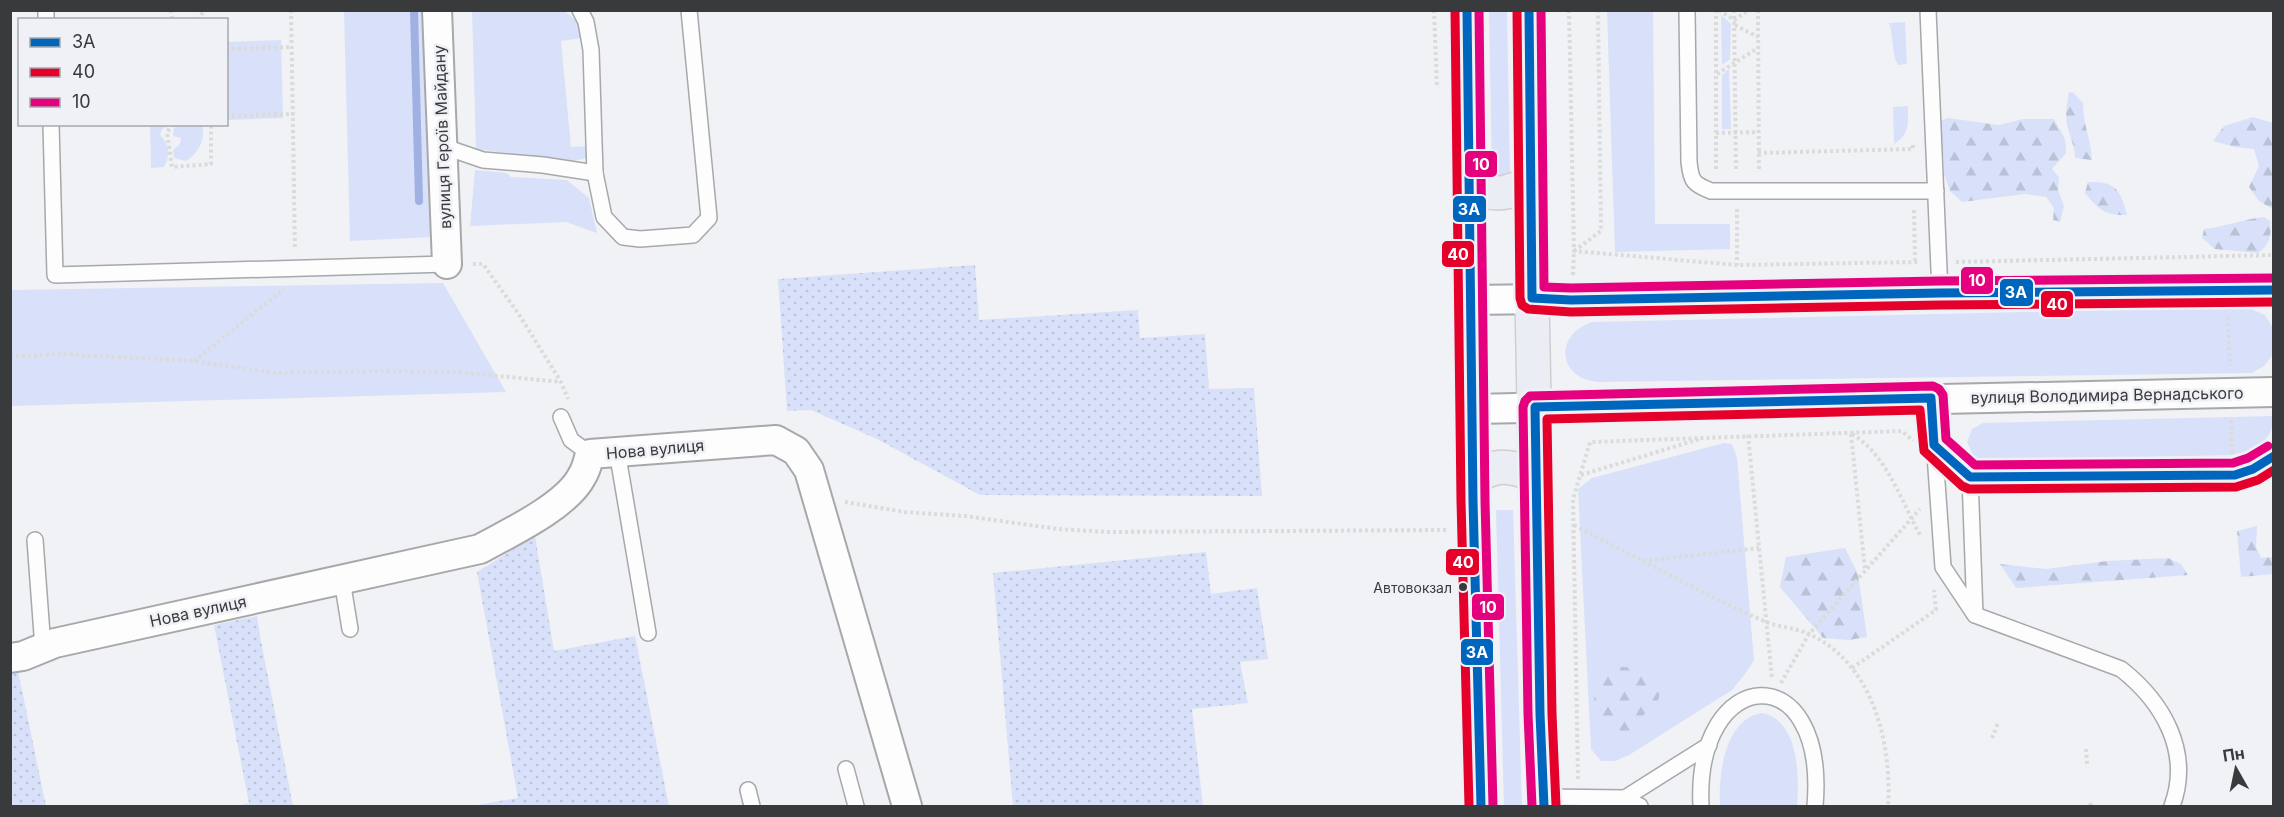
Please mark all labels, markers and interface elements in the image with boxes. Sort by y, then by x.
legend [18,18,228,126]
text: 3А [72,31,96,52]
street label: вулиця Героїв Майдану [429,45,455,229]
text: 40 [72,61,95,82]
text: 10 [72,91,91,112]
line badge: 10 [1464,150,1498,178]
text: 10 [1472,154,1490,174]
line badge: 3А [1452,195,1487,223]
text: 3А [1458,199,1480,219]
line badge: 40 [1441,240,1475,268]
text: 40 [1447,244,1469,264]
line badge: 10 [1960,266,1994,295]
text: 10 [1968,270,1986,290]
line badge: 3А [1999,278,2034,307]
text: 3А [2005,282,2027,302]
line badge: 40 [2040,290,2074,318]
text: 40 [2046,294,2068,314]
street label: вулиця Володимира Вернадського [1970,383,2244,407]
street label: Нова вулиця [605,435,705,463]
line badge: 40 [1445,548,1480,576]
text: 40 [1452,552,1474,572]
place label: Автовокзал [1373,579,1452,596]
marker: Автовокзал [1457,581,1469,593]
street label: Нова вулиця [148,591,248,631]
line badge: 10 [1471,593,1505,621]
text: 10 [1479,597,1497,617]
line badge: 3А [1460,638,1494,666]
text: 3А [1466,642,1488,662]
north arrow [2206,739,2266,799]
text: Пн [2221,743,2246,766]

